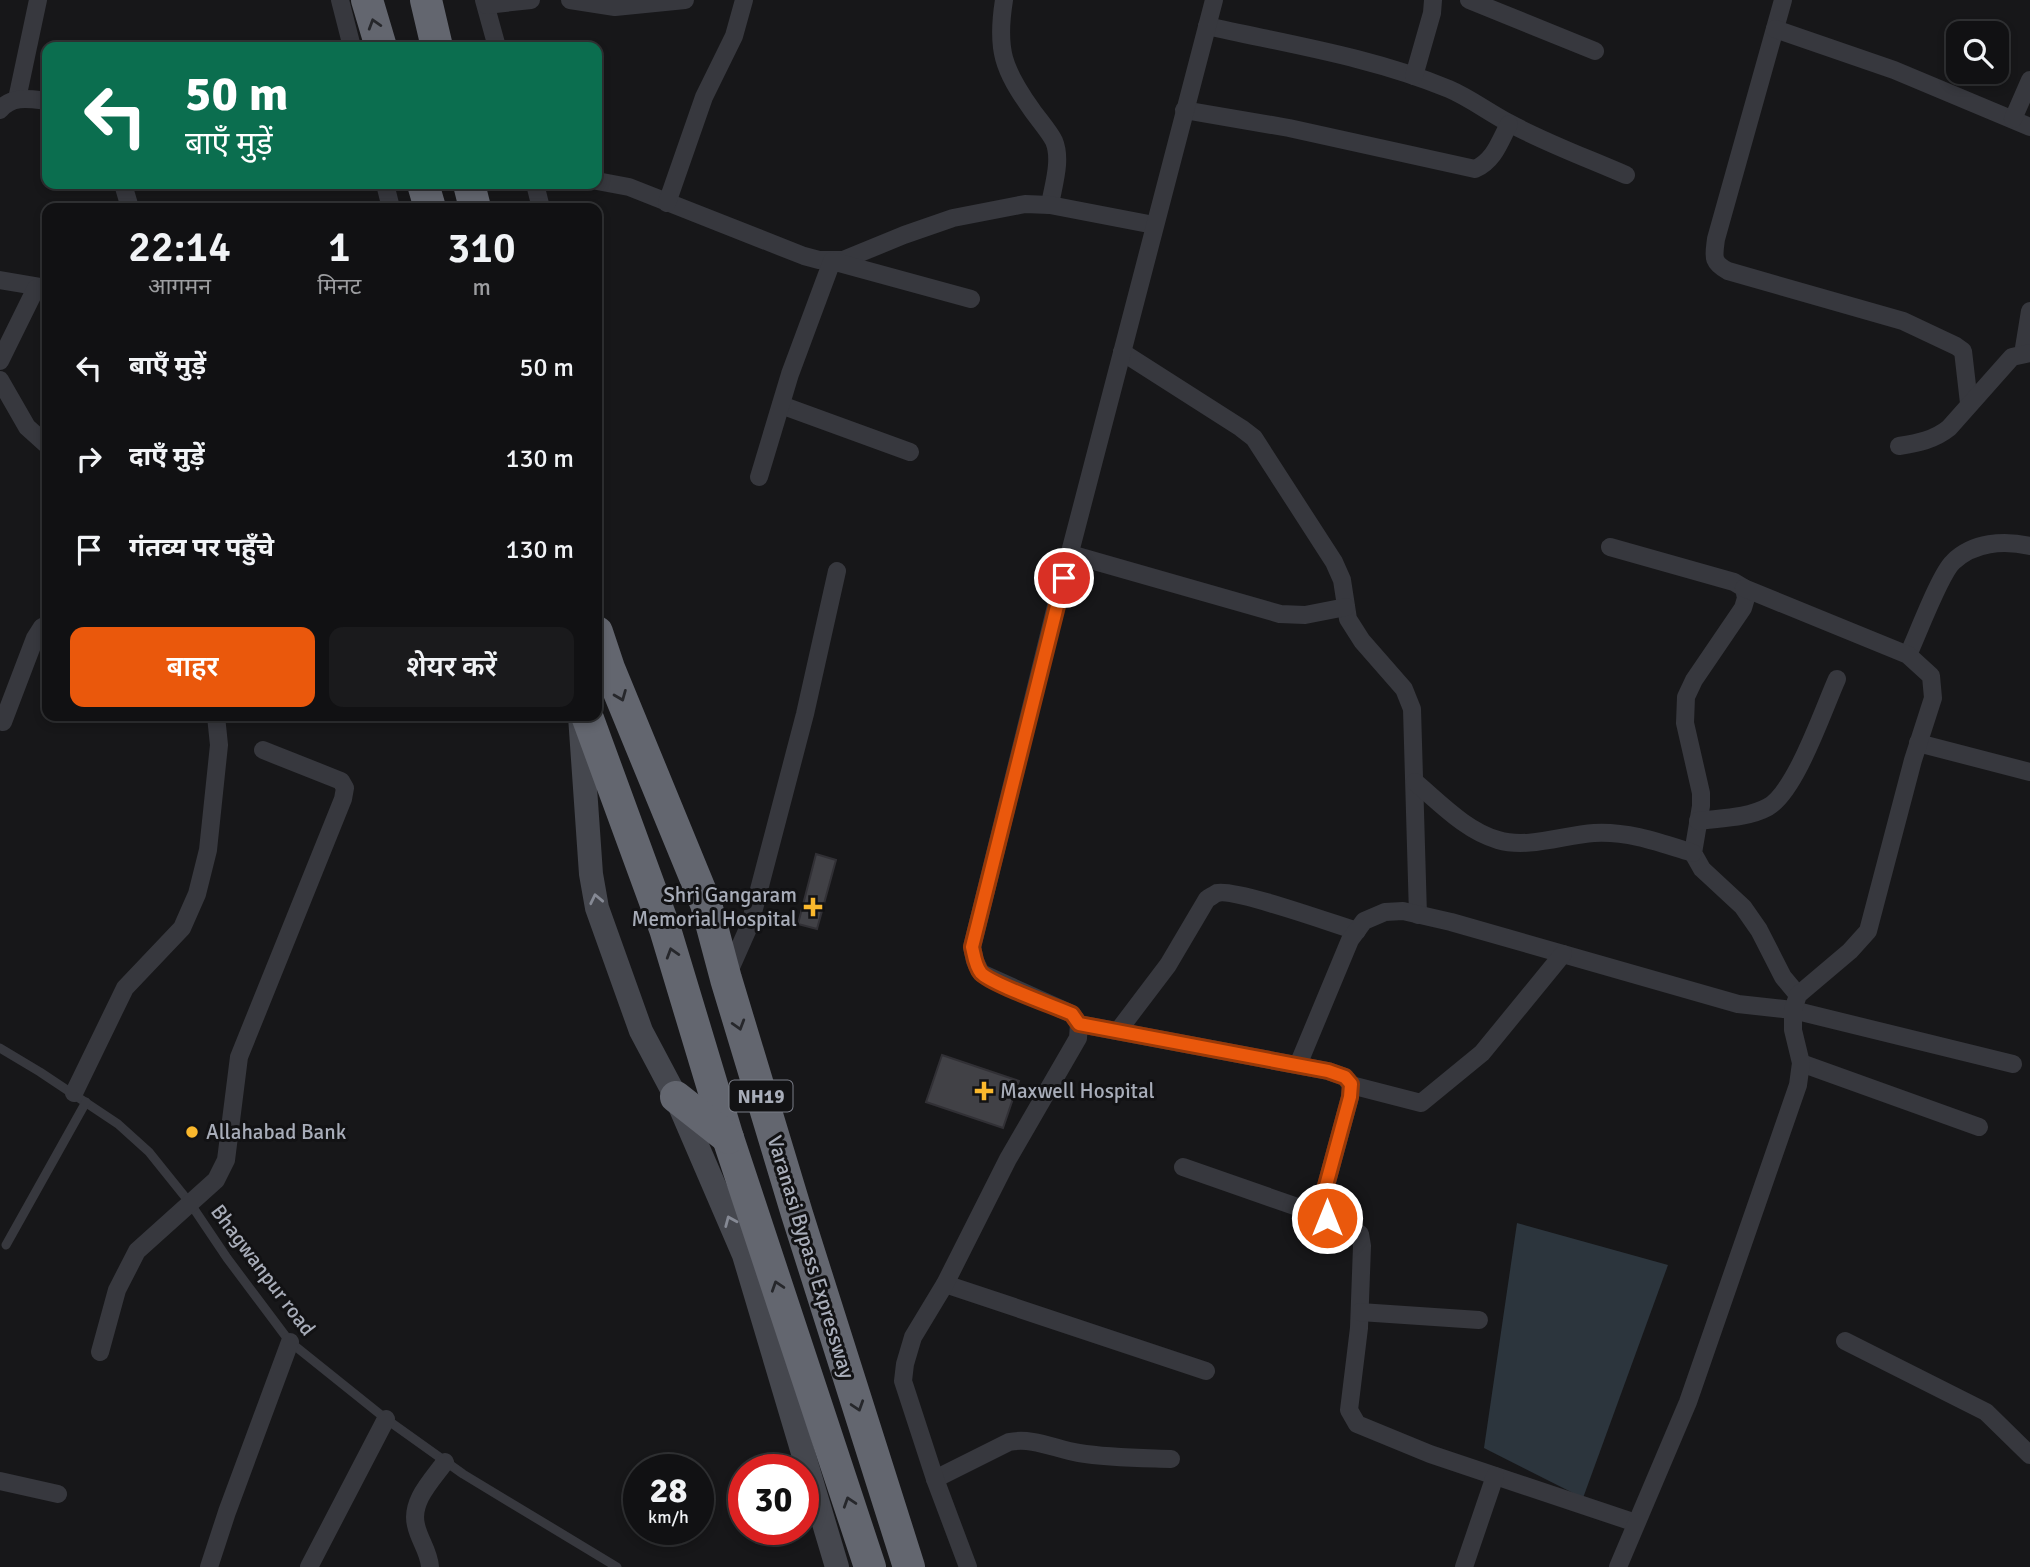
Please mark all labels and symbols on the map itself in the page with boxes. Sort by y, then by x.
one-way arrow [367,18,382,30]
pin [1034,548,1094,608]
one-way arrow [612,689,626,701]
place label: Shri Gangaram Memorial Hospital [632,882,797,932]
one-way arrow [589,893,604,905]
marker: Shri Gangaram Memorial Hospital [803,897,823,917]
one-way arrow [666,947,681,959]
one-way arrow [731,1018,746,1030]
place label: Maxwell Hospital [1000,1078,1155,1104]
road number: NH19 [730,1080,792,1112]
marker: Maxwell Hospital [974,1081,994,1101]
place label: Allahabad Bank [206,1119,347,1145]
marker: Allahabad Bank [184,1124,200,1140]
street label: Varanasi Bypass Expressway [762,1132,860,1382]
position arrow [1290,1181,1364,1255]
street label: Bhagwanpur road [205,1199,321,1341]
one-way arrow [724,1216,738,1228]
one-way arrow [771,1281,785,1293]
one-way arrow [849,1399,864,1411]
speed limit sign: 30 [728,1454,819,1545]
one-way arrow [843,1497,857,1509]

